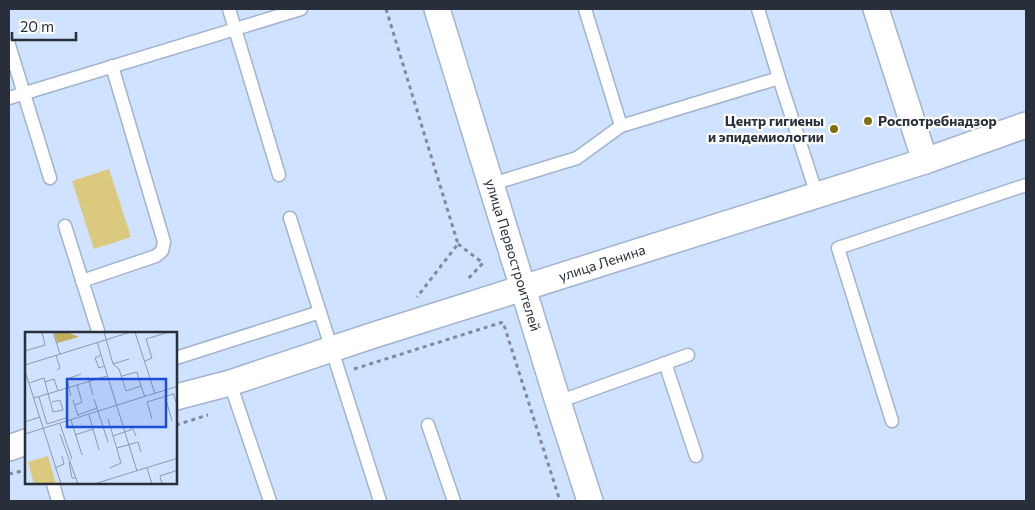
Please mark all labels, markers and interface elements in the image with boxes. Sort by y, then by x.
scale bar [12,10,76,42]
text: 20 m [20,17,54,35]
place label: Центр гигиены и эпидемиологии [708,112,824,145]
place label: Роспотребнадзор [878,112,997,129]
marker: Роспотребнадзор [862,115,874,127]
marker: Центр гигиены и эпидемиологии [828,123,840,135]
street label: улица Первостроителей [482,177,545,333]
street label: улица Ленина [556,241,647,285]
inset map [25,332,178,485]

